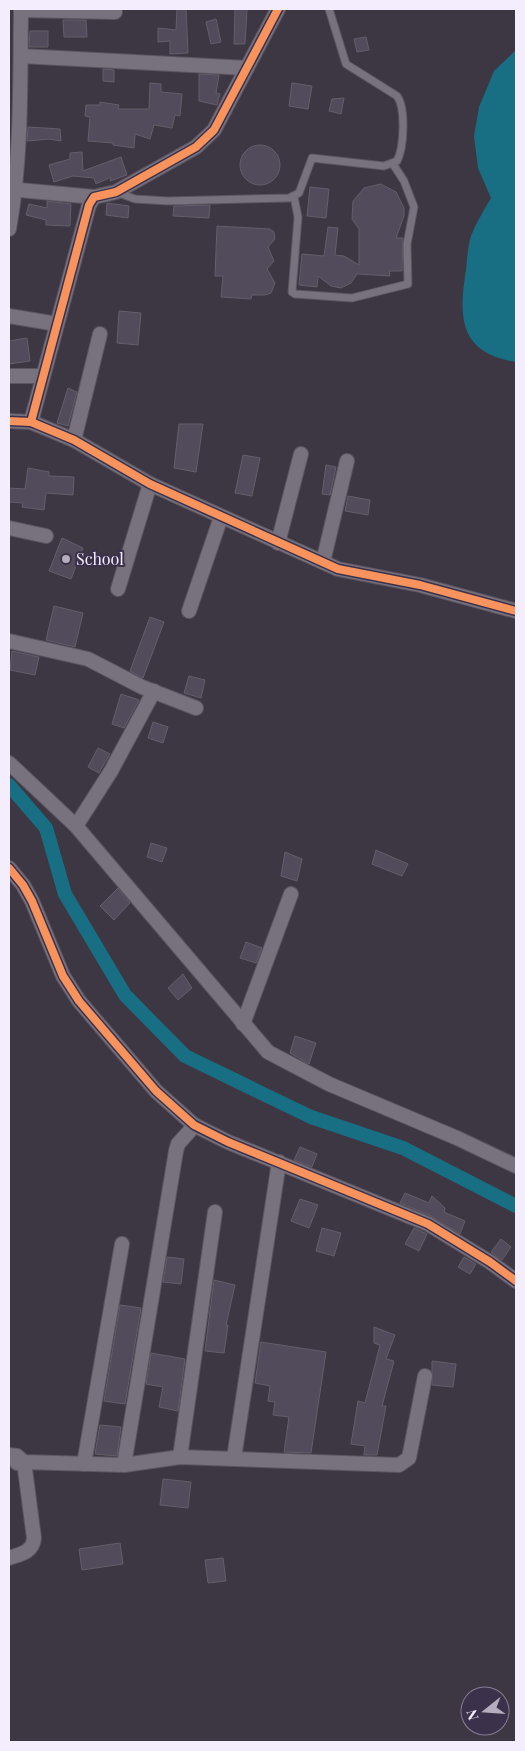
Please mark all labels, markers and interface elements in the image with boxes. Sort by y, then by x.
place label: School [76,548,124,569]
marker: School [60,553,72,565]
north arrow [460,1686,510,1736]
text: N [462,1707,483,1723]

